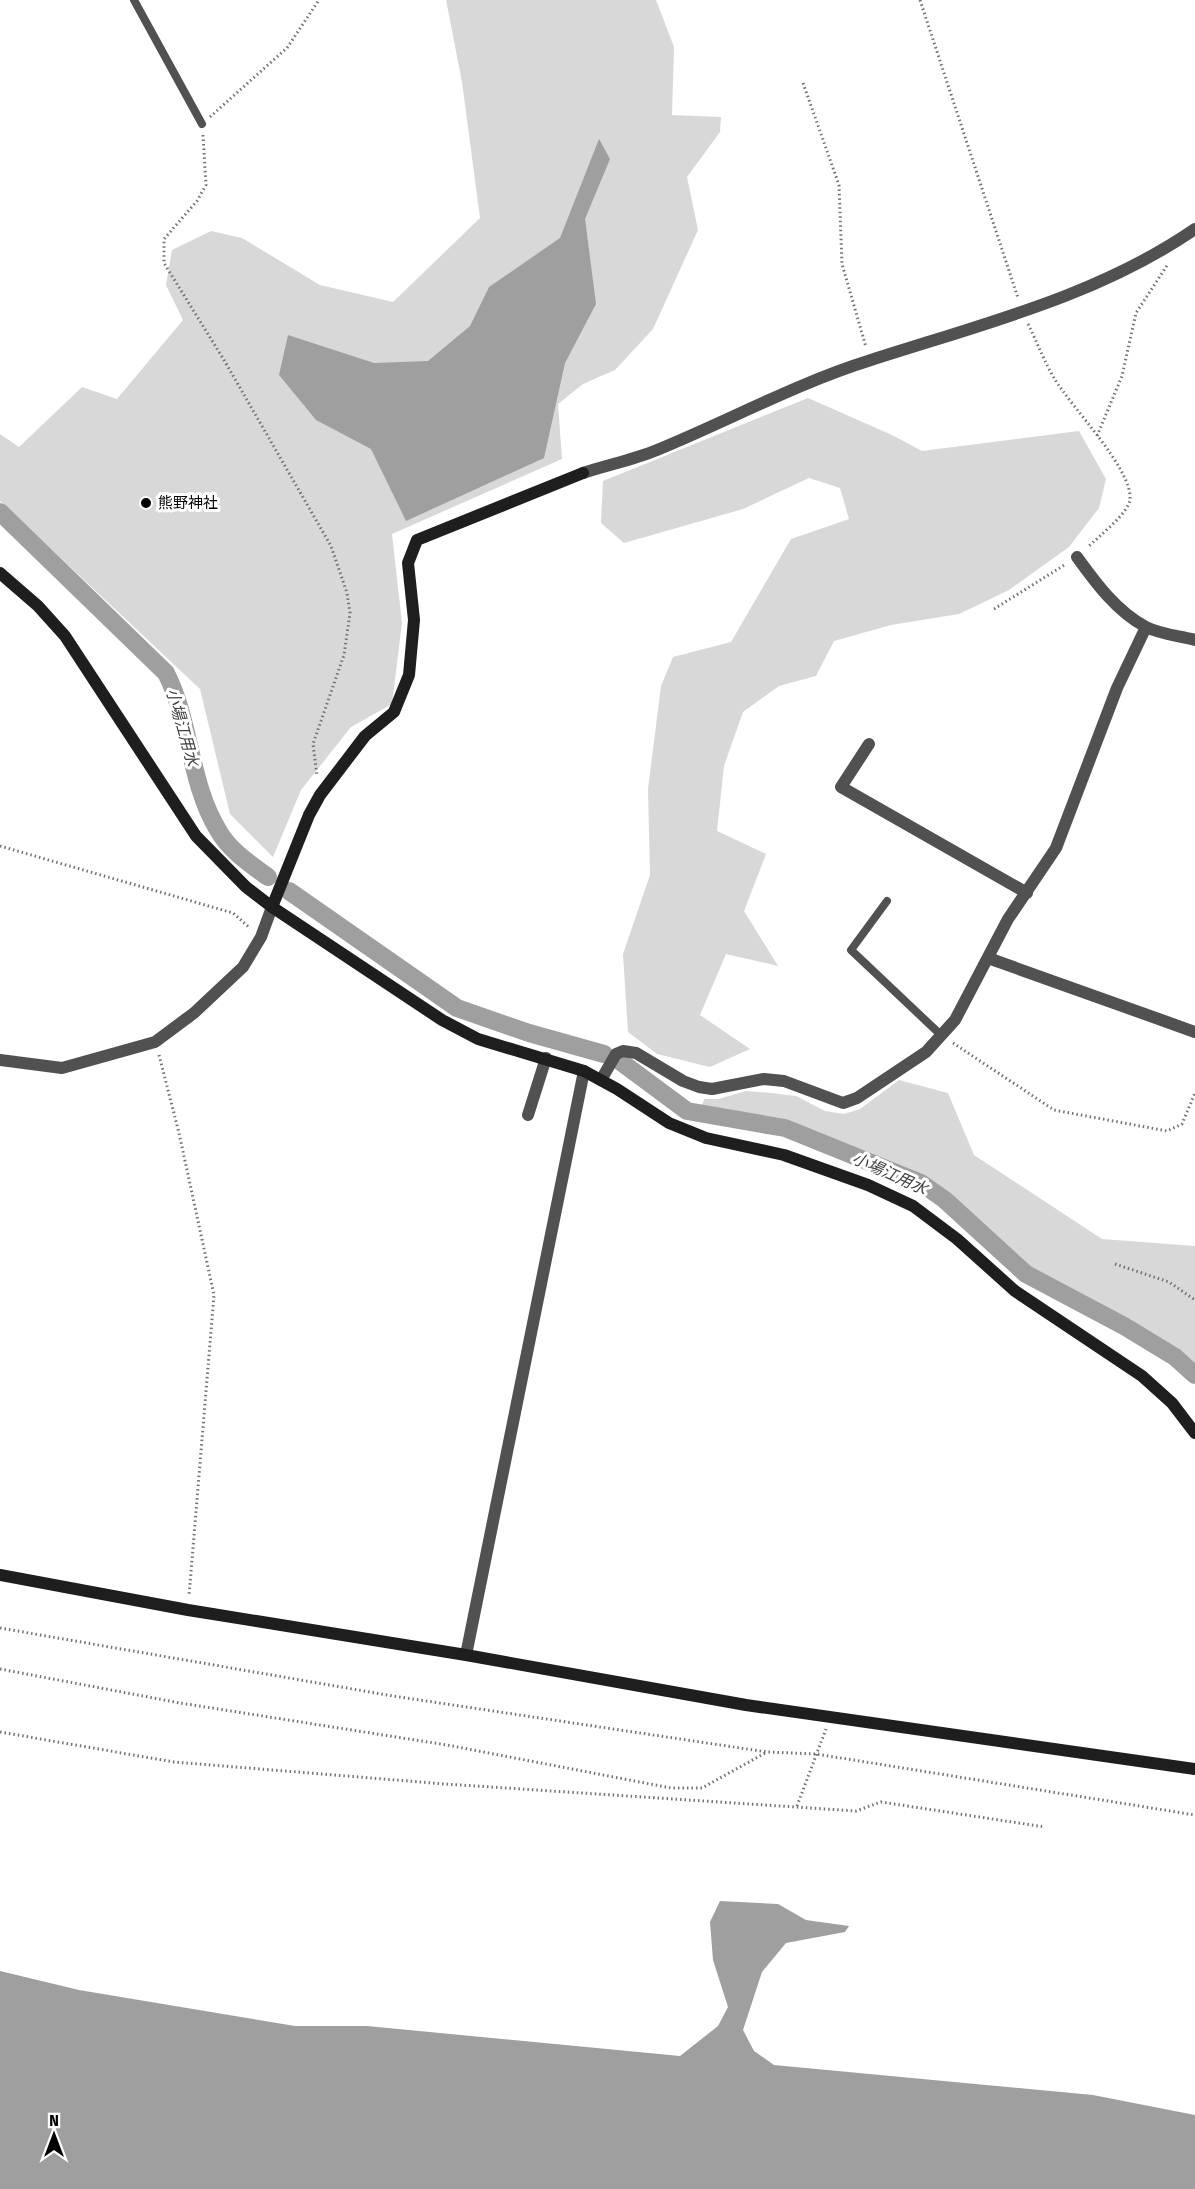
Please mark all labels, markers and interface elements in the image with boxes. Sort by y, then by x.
place label: 熊野神社 [158,494,218,512]
marker: 熊野神社 [139,496,153,510]
water label: 小場江用水 [162,686,203,770]
water label: 小場江用水 [849,1149,932,1199]
north arrow [24,2105,84,2165]
text: N [49,2111,59,2130]

